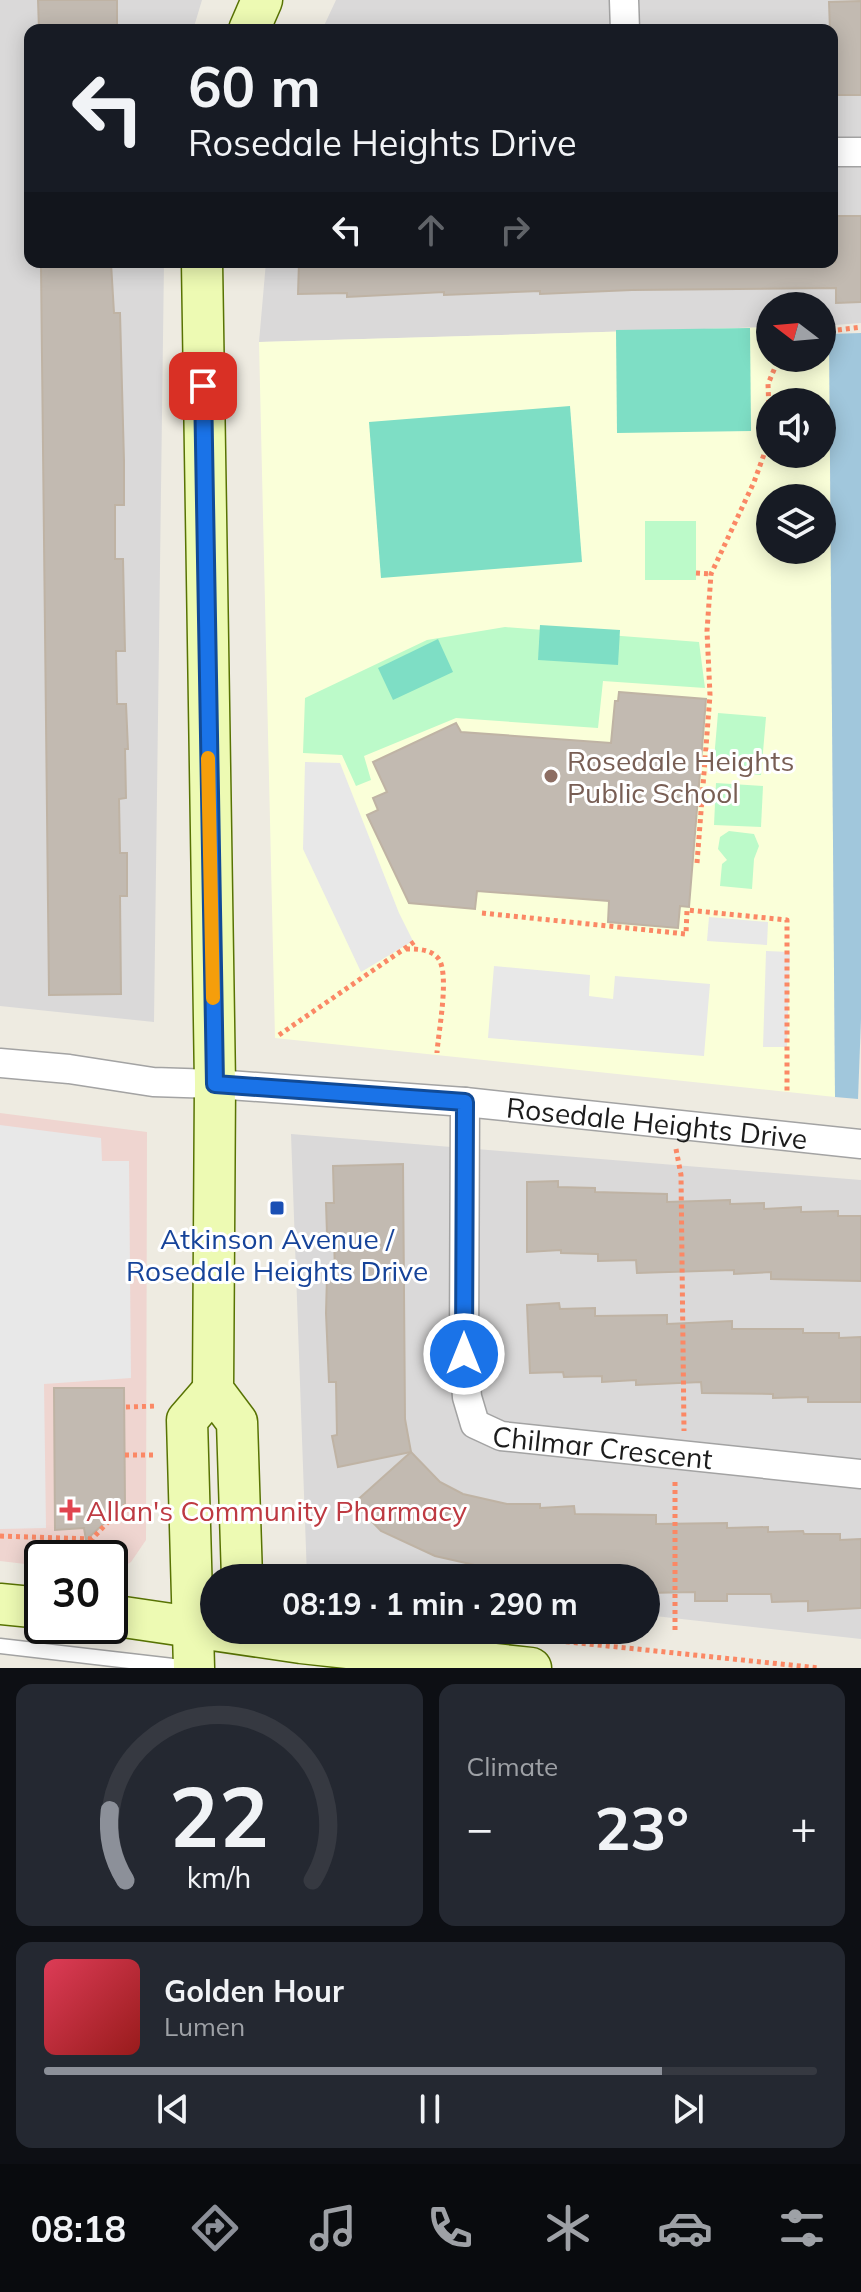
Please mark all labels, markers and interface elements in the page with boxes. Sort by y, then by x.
text: 60 m [188,51,321,121]
icon: left [56,56,160,160]
text: Rosedale Heights Drive [188,120,577,165]
icon: left [325,208,369,252]
icon: ahead [409,208,453,252]
icon: right [493,208,537,252]
north arrow [756,292,836,372]
map controls [756,292,836,564]
pin [169,352,237,420]
icon: arrive [181,364,225,408]
button: sound [756,388,836,468]
button: layers [756,484,836,564]
place label: Rosedale Heights Public School [567,743,794,810]
marker: Rosedale Heights Public School [542,767,560,785]
street label: Rosedale Heights Drive [505,1089,809,1156]
marker: Atkinson Avenue / Rosedale Heights Drive [268,1199,286,1217]
place label: Atkinson Avenue / Rosedale Heights Drive [126,1221,428,1288]
position arrow [422,1312,506,1396]
street label: Chilmar Crescent [491,1418,715,1476]
place label: Allan's Community Pharmacy [86,1493,467,1528]
marker: Allan's Community Pharmacy [61,1501,79,1519]
speed limit sign: 30 [24,1540,128,1644]
text: 08:19 · 1 min · 290 m [282,1585,578,1623]
text: Climate [467,1750,558,1783]
text: 22 [169,1763,269,1868]
text: 23° [594,1790,689,1865]
text: − [467,1800,493,1855]
text: + [791,1800,817,1855]
text: km/h [187,1859,252,1895]
text: Golden Hour [164,1972,344,2010]
text: Lumen [164,2010,245,2043]
icon: previous [151,2087,195,2131]
icon: pause [408,2087,452,2131]
icon: next [666,2087,710,2131]
icon: directions [187,2200,243,2256]
icon: music [305,2200,361,2256]
icon: phone [422,2200,478,2256]
icon: climate [540,2200,596,2256]
icon: car [657,2200,713,2256]
icon: filters [774,2200,830,2256]
text: 08:18 [31,2206,126,2251]

